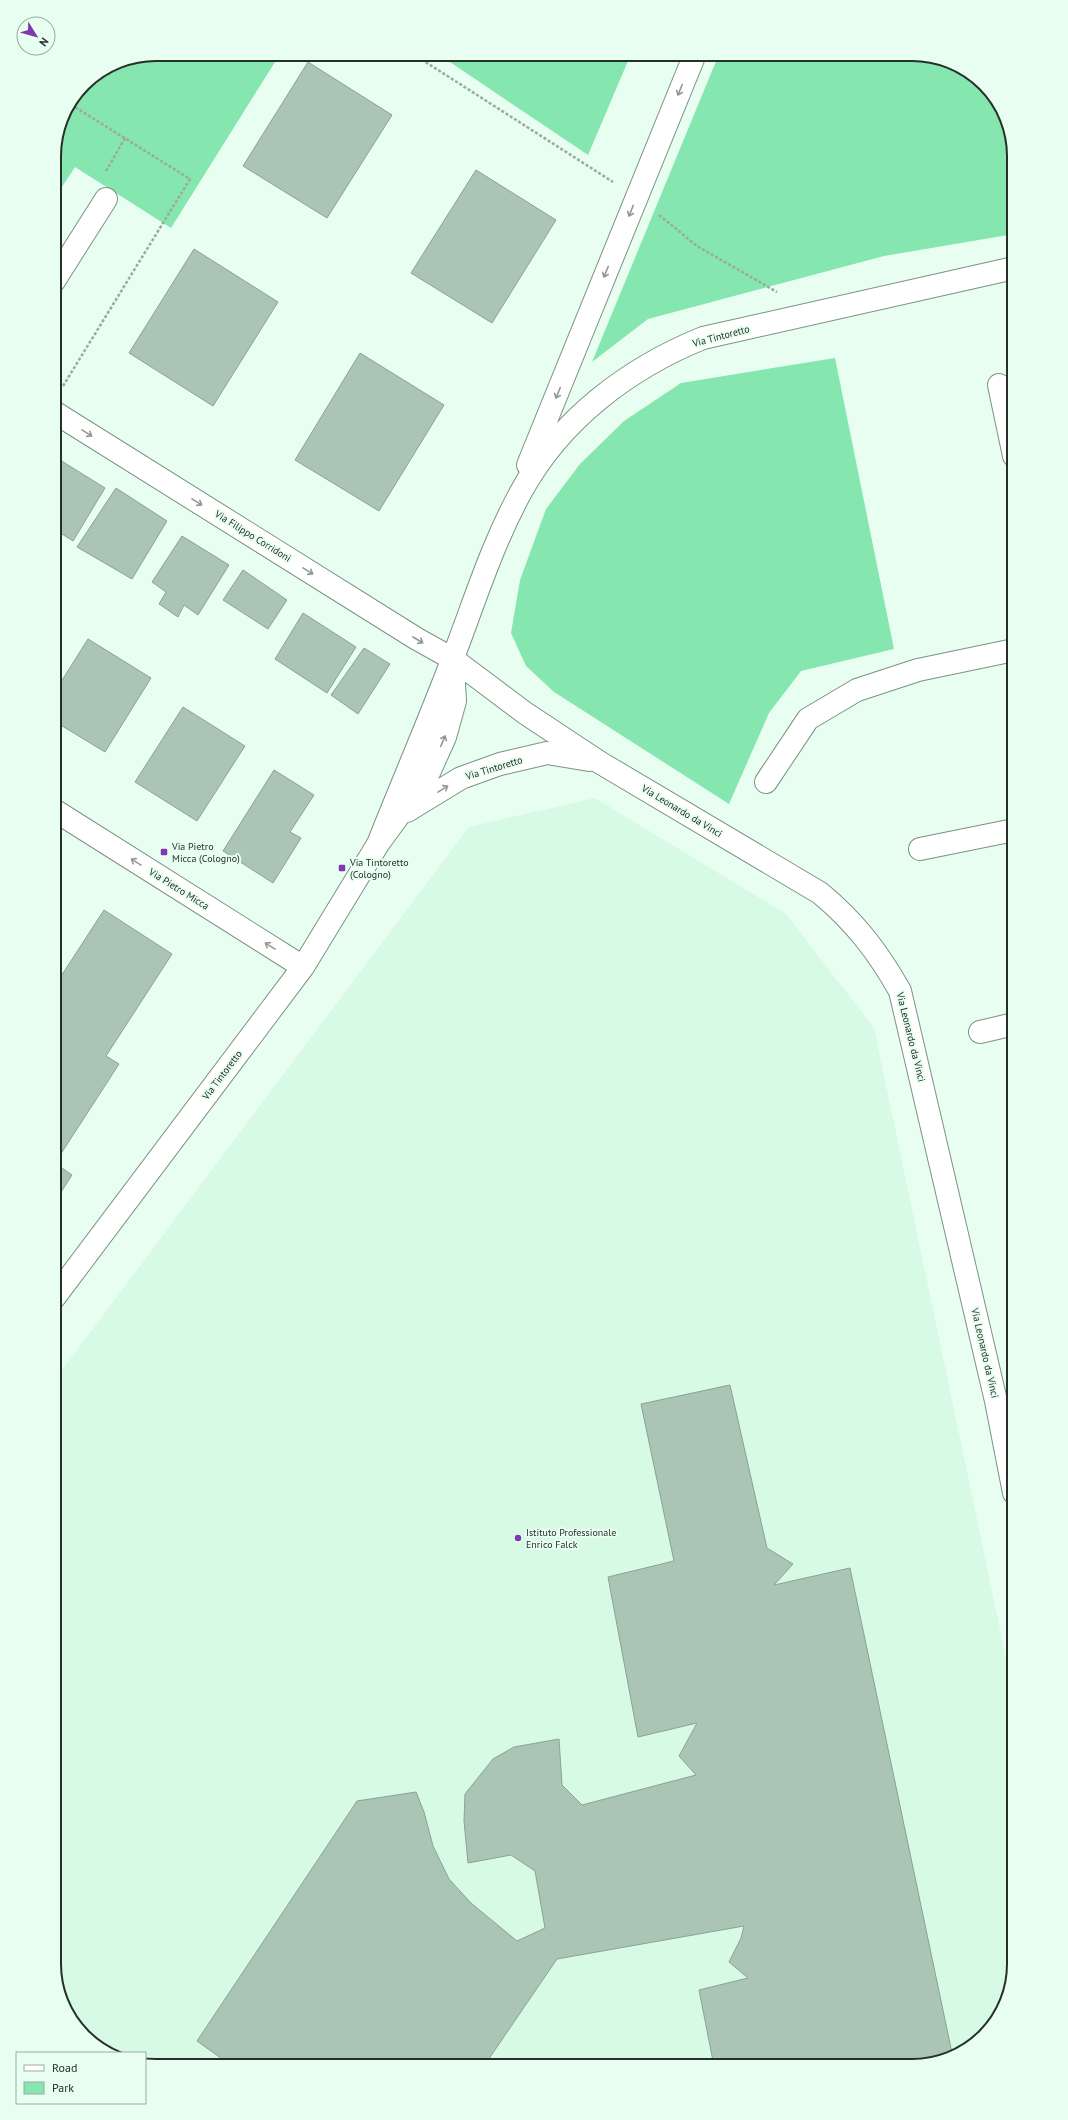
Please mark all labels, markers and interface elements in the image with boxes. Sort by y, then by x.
north arrow [16,16,56,56]
text: N [36,35,52,49]
one-way arrow [676,84,684,96]
one-way arrow [627,204,635,216]
one-way arrow [602,266,610,278]
street label: Via Tintoretto [690,322,751,350]
one-way arrow [553,386,561,398]
one-way arrow [81,429,93,437]
one-way arrow [191,498,203,506]
street label: Via Filippo Corridoni [212,507,294,565]
one-way arrow [302,566,313,575]
one-way arrow [412,636,424,644]
one-way arrow [440,735,448,747]
street label: Via Tintoretto [463,753,524,783]
street label: Via Leonardo da Vinci [638,781,725,840]
one-way arrow [437,785,449,793]
place label: Via Pietro Micca (Cologno) [171,840,240,865]
marker: Via Pietro Micca (Cologno) [159,847,169,857]
place label: Via Tintoretto (Cologno) [349,856,409,881]
one-way arrow [131,858,142,866]
marker: Via Tintoretto (Cologno) [337,863,347,873]
street label: Via Pietro Micca [146,865,212,913]
one-way arrow [264,942,276,950]
street label: Via Leonardo da Vinci [893,990,928,1083]
street label: Via Tintoretto [199,1048,245,1103]
street label: Via Leonardo da Vinci [968,1306,1002,1399]
place label: Istituto Professionale Enrico Falck [526,1526,616,1551]
marker: Istituto Professionale Enrico Falck [513,1533,523,1543]
legend [16,2052,146,2104]
text: Road [52,2060,77,2075]
text: Park [52,2080,74,2095]

